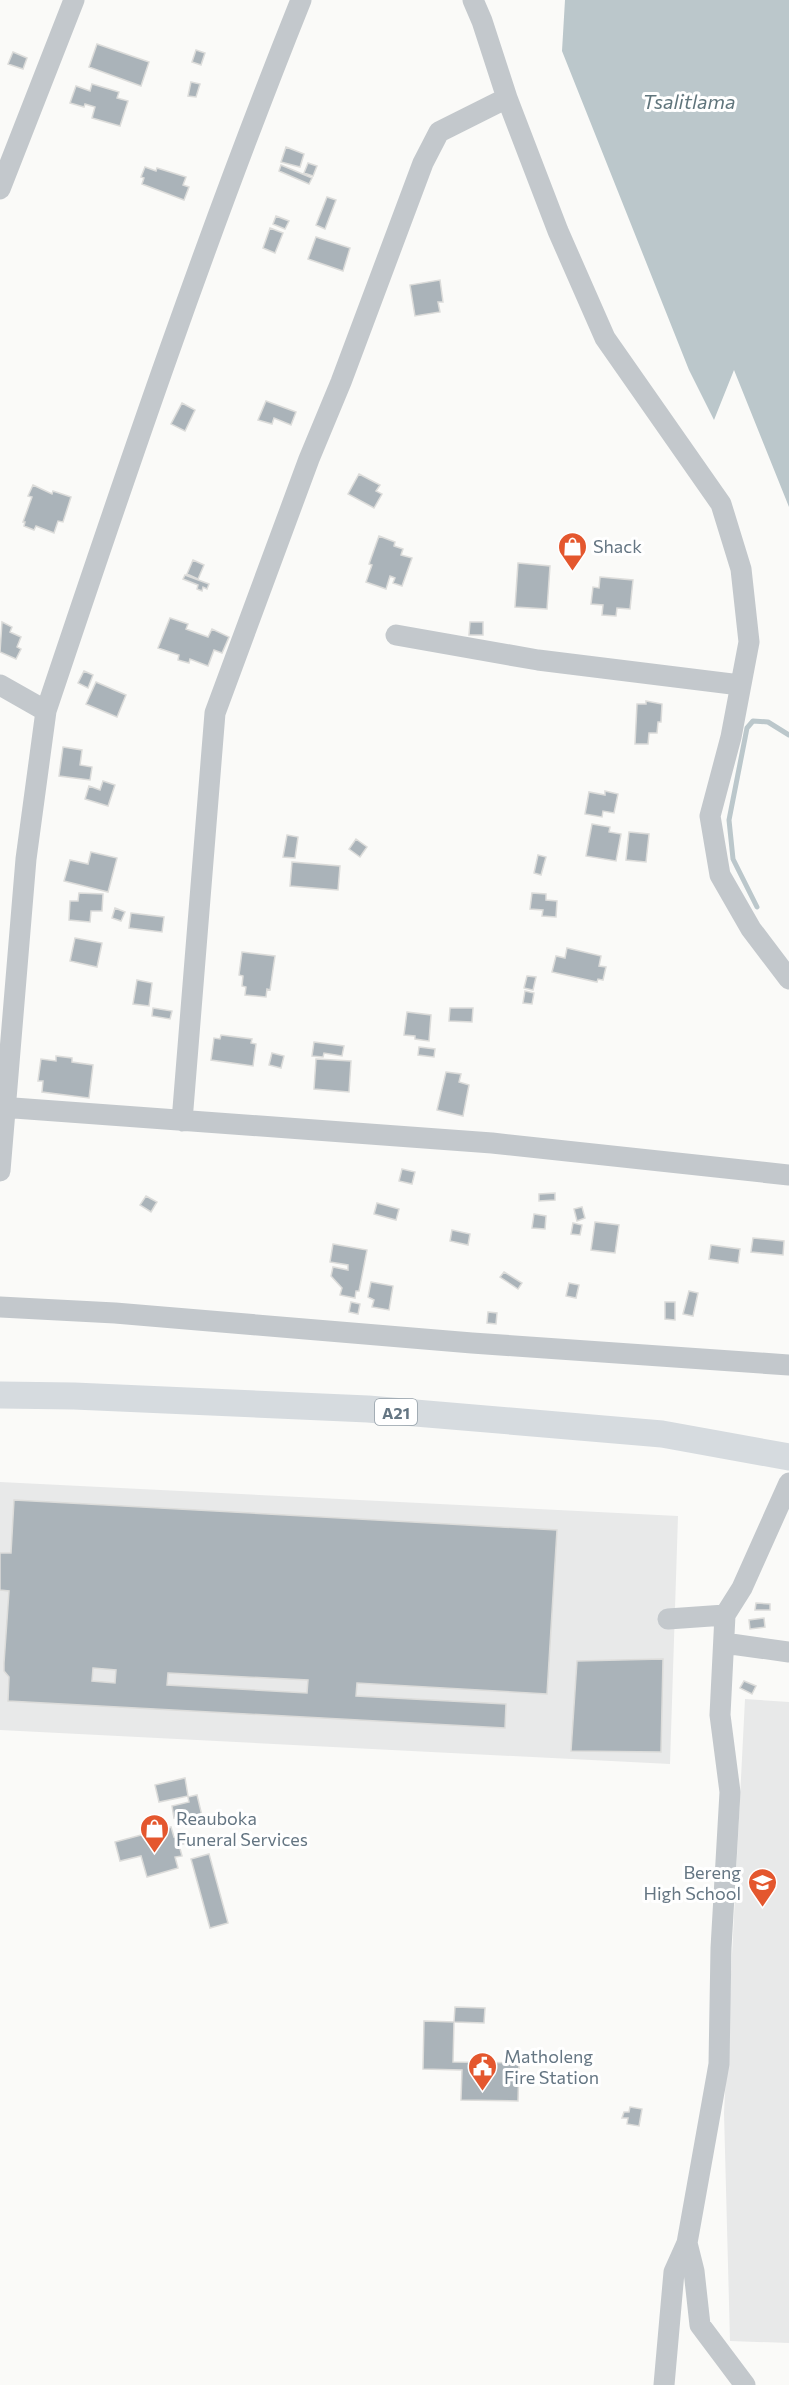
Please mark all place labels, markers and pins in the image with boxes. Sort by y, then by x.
shop icon: Shack [556,530,588,572]
place label: Shack [593,535,642,557]
place label: Reauboka Funeral Services [176,1807,308,1850]
shop icon: Reauboka Funeral Services [139,1812,171,1854]
place label: Bereng High School [644,1861,741,1904]
school or university icon: Bereng High School [746,1866,778,1908]
place label: Matholeng Fire Station [504,2045,599,2088]
public building icon: Matholeng Fire Station [467,2050,499,2092]

